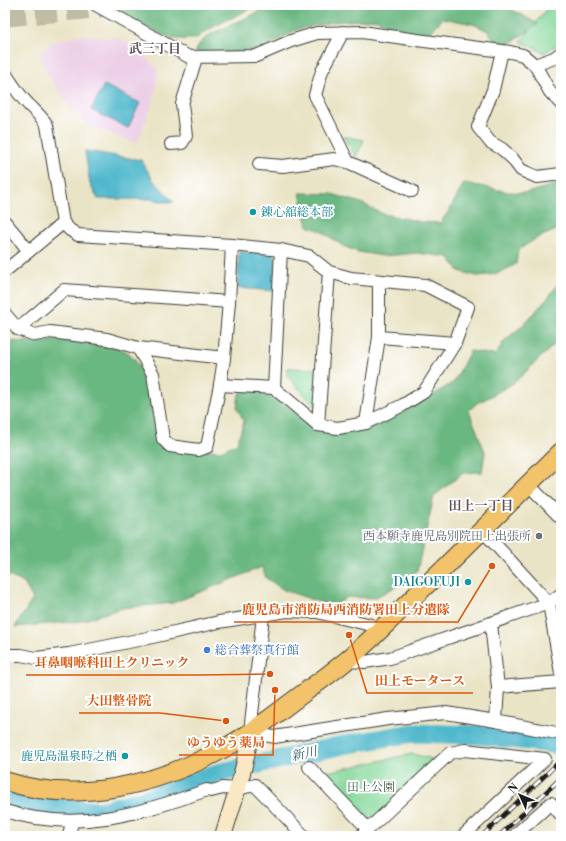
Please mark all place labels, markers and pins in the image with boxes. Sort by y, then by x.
place label: 錬心舘総本部 [261,205,333,220]
marker: 錬心舘総本部 [248,207,258,217]
place label: 西本願寺鹿児島別院田上出張所 [363,529,531,544]
marker: 西本願寺鹿児島別院田上出張所 [534,531,544,541]
place label: DAIGOFUJI [393,575,460,590]
marker: DAIGOFUJI [463,577,473,587]
callout: 鹿児島市消防局西消防署田上分遣隊 [234,597,458,622]
place label: 総合葬祭真行館 [215,643,299,658]
marker: 総合葬祭真行館 [202,645,212,655]
callout: 耳鼻咽喉科田上クリニック [26,650,198,675]
callout: 田上モータース [367,668,473,693]
callout: 大田整骨院 [79,688,160,713]
callout: ゆうゆう薬局 [179,730,273,755]
place label: 鹿児島温泉時之栖 [21,749,117,764]
marker: 鹿児島温泉時之栖 [120,751,130,761]

